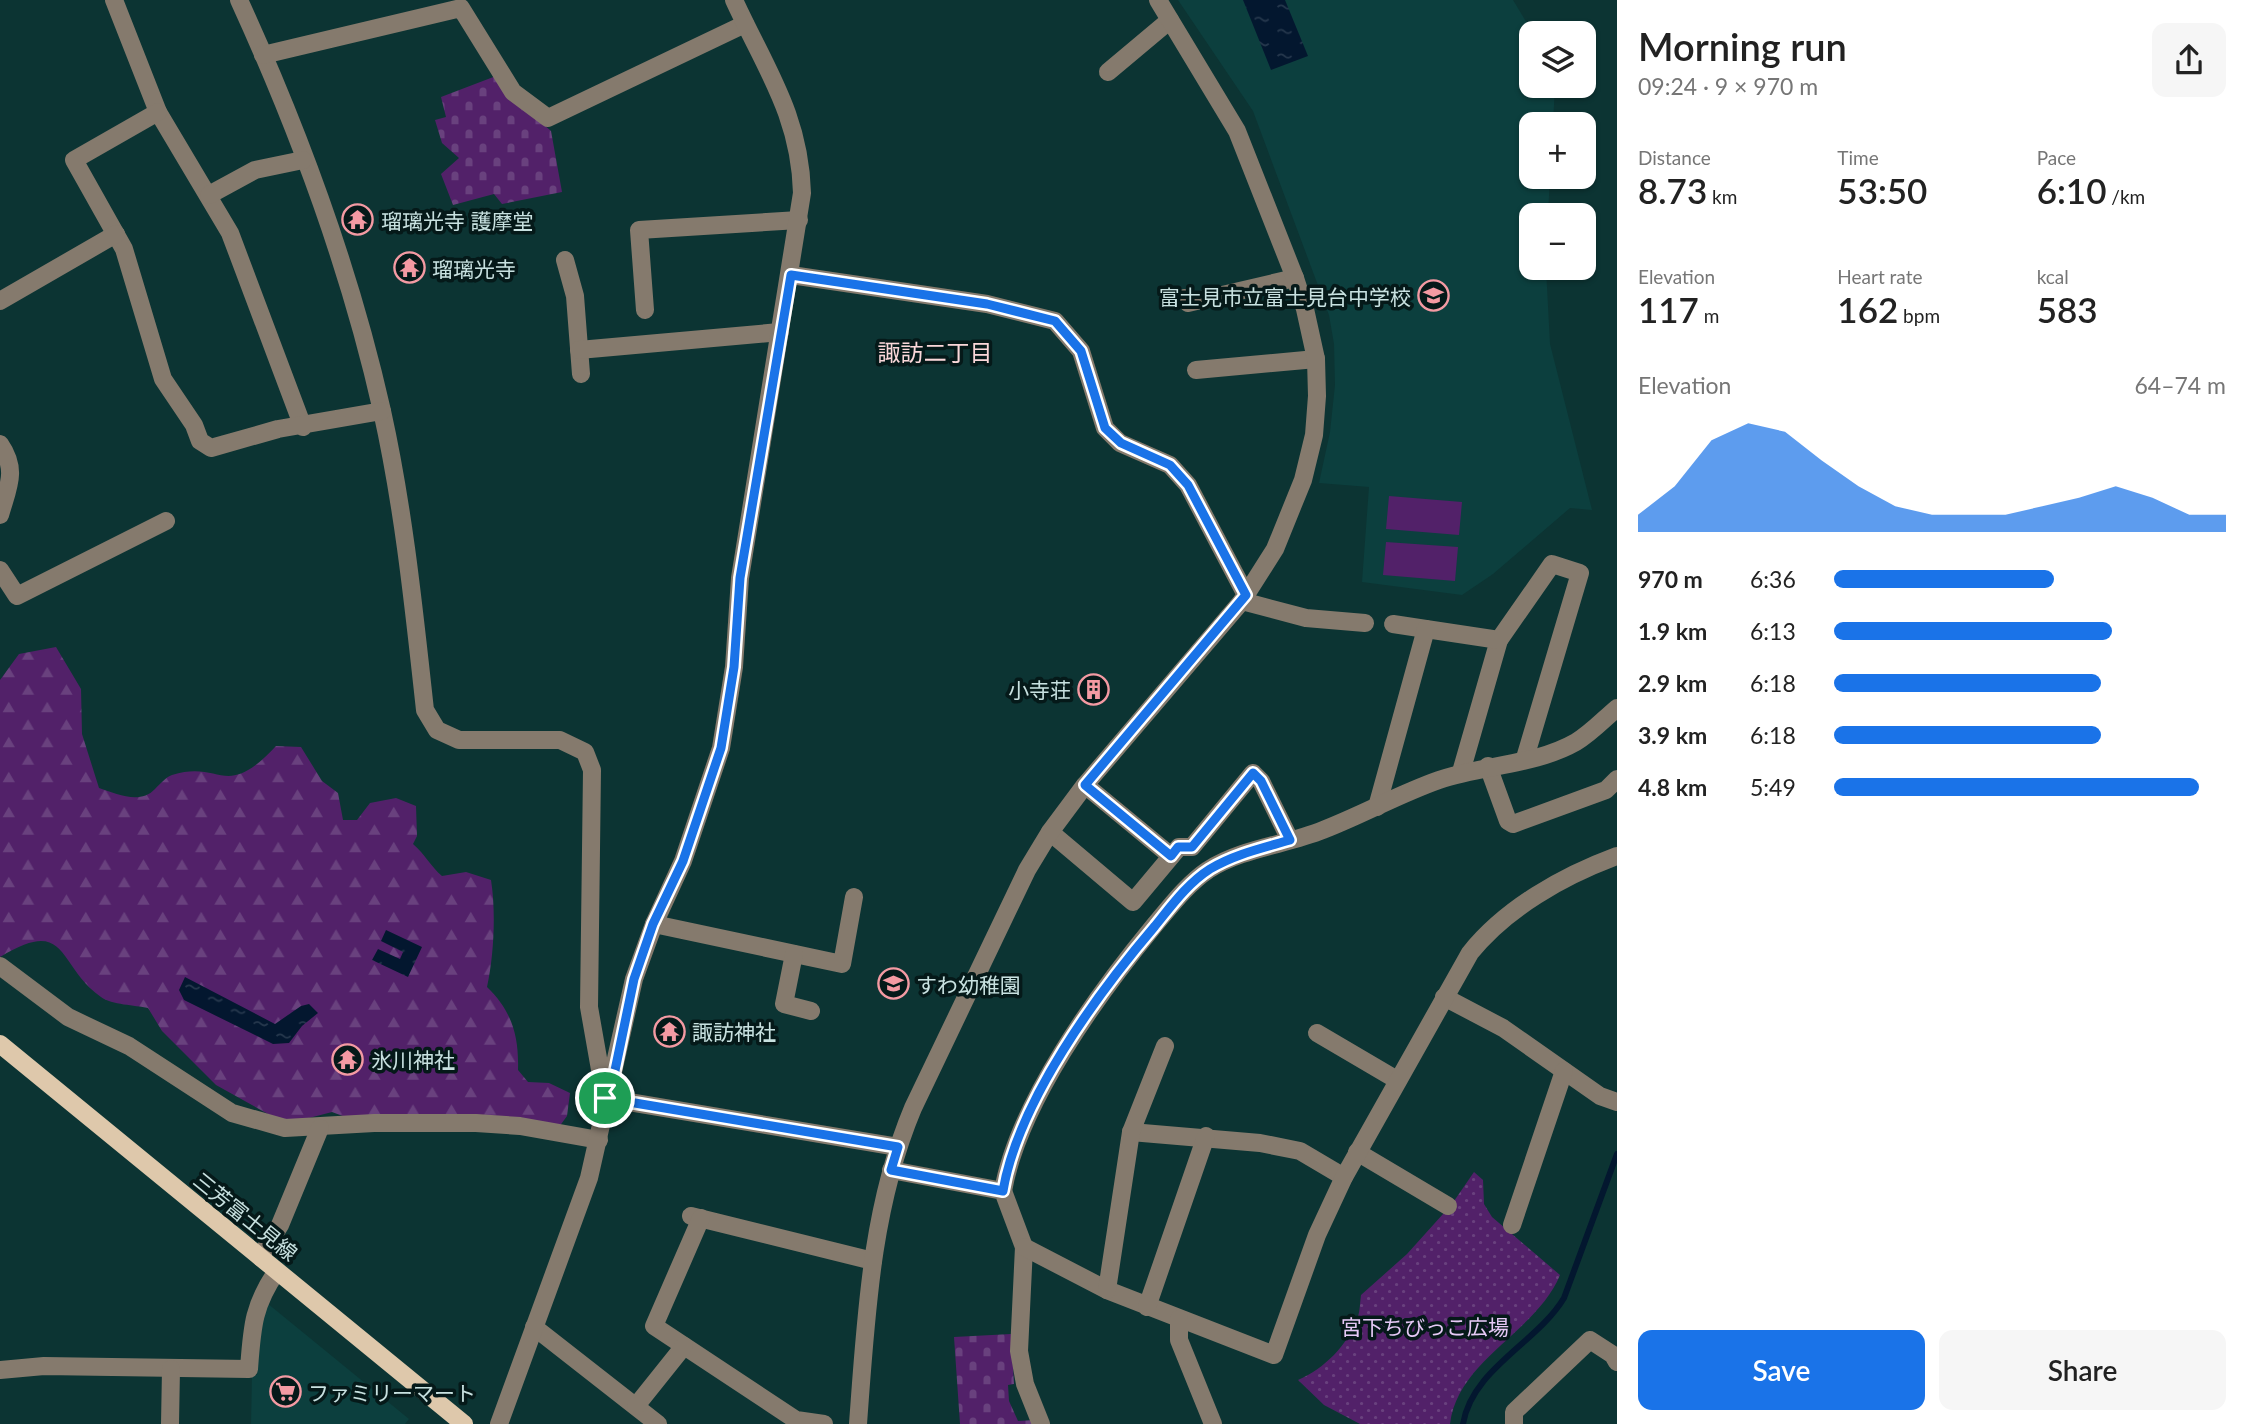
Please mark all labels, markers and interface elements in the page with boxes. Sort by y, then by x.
map controls [1519,21,1596,280]
button: layers [1519,21,1596,98]
text: Morning run [1638,23,1847,69]
button: share [2152,23,2226,97]
text: 09:24 · 9 × 970 m [1638,72,1818,100]
button: + [1519,112,1596,189]
text: Distance [1638,146,1711,169]
text: Time [1837,146,1879,169]
text: Pace [2037,146,2076,169]
text: 8.73 [1638,169,1707,211]
text: 53:50 [1837,169,1927,211]
text: 6:10 [2037,169,2106,211]
text: km [1707,185,1737,208]
text: /km [2106,185,2145,208]
temple icon: 瑠璃光寺 護摩堂 [341,203,375,237]
button: − [1519,203,1596,280]
place label: 瑠璃光寺 護摩堂 [381,208,533,233]
temple icon: 瑠璃光寺 [392,251,426,285]
place label: 瑠璃光寺 [432,256,516,281]
text: Elevation [1638,265,1715,288]
text: Heart rate [1837,265,1923,288]
text: kcal [2037,265,2069,288]
school or university icon: 富士見市立富士見台中学校 [1417,279,1451,313]
place label: 富士見市立富士見台中学校 [1159,284,1411,309]
text: 117 [1638,288,1699,330]
text: 162 [1837,288,1898,330]
text: 583 [2037,288,2098,330]
text: m [1699,304,1719,327]
text: bpm [1898,304,1940,327]
district label: 諏訪二丁目 [878,338,993,366]
text: Elevation [1638,371,1731,399]
text: 64–74 m [2134,371,2226,399]
text: 970 m [1638,565,1703,593]
text: 6:36 [1750,565,1796,593]
text: 1.9 km [1638,617,1707,645]
text: 6:13 [1750,617,1796,645]
text: 2.9 km [1638,669,1707,697]
text: 6:18 [1750,669,1796,697]
building icon: 小寺荘 [1077,672,1111,706]
place label: 小寺荘 [1008,677,1071,702]
text: 3.9 km [1638,721,1707,749]
text: 6:18 [1750,721,1796,749]
text: 4.8 km [1638,773,1707,801]
text: 5:49 [1750,773,1796,801]
school or university icon: すわ幼稚園 [876,967,910,1001]
place label: すわ幼稚園 [916,972,1021,997]
temple icon: 諏訪神社 [652,1014,686,1048]
place label: 諏訪神社 [692,1019,776,1044]
temple icon: 氷川神社 [331,1042,365,1076]
place label: 氷川神社 [371,1047,455,1072]
pin [575,1068,635,1128]
icon: arrive [586,1079,624,1117]
street label: 三芳富士見線 [189,1167,303,1265]
park label: 宮下ちびっこ広場 [1341,1314,1509,1339]
button: Save [1638,1330,1925,1410]
button: Share [1939,1330,2226,1410]
supermarket icon: ファミリーマート [268,1375,302,1409]
place label: ファミリーマート [308,1380,476,1405]

